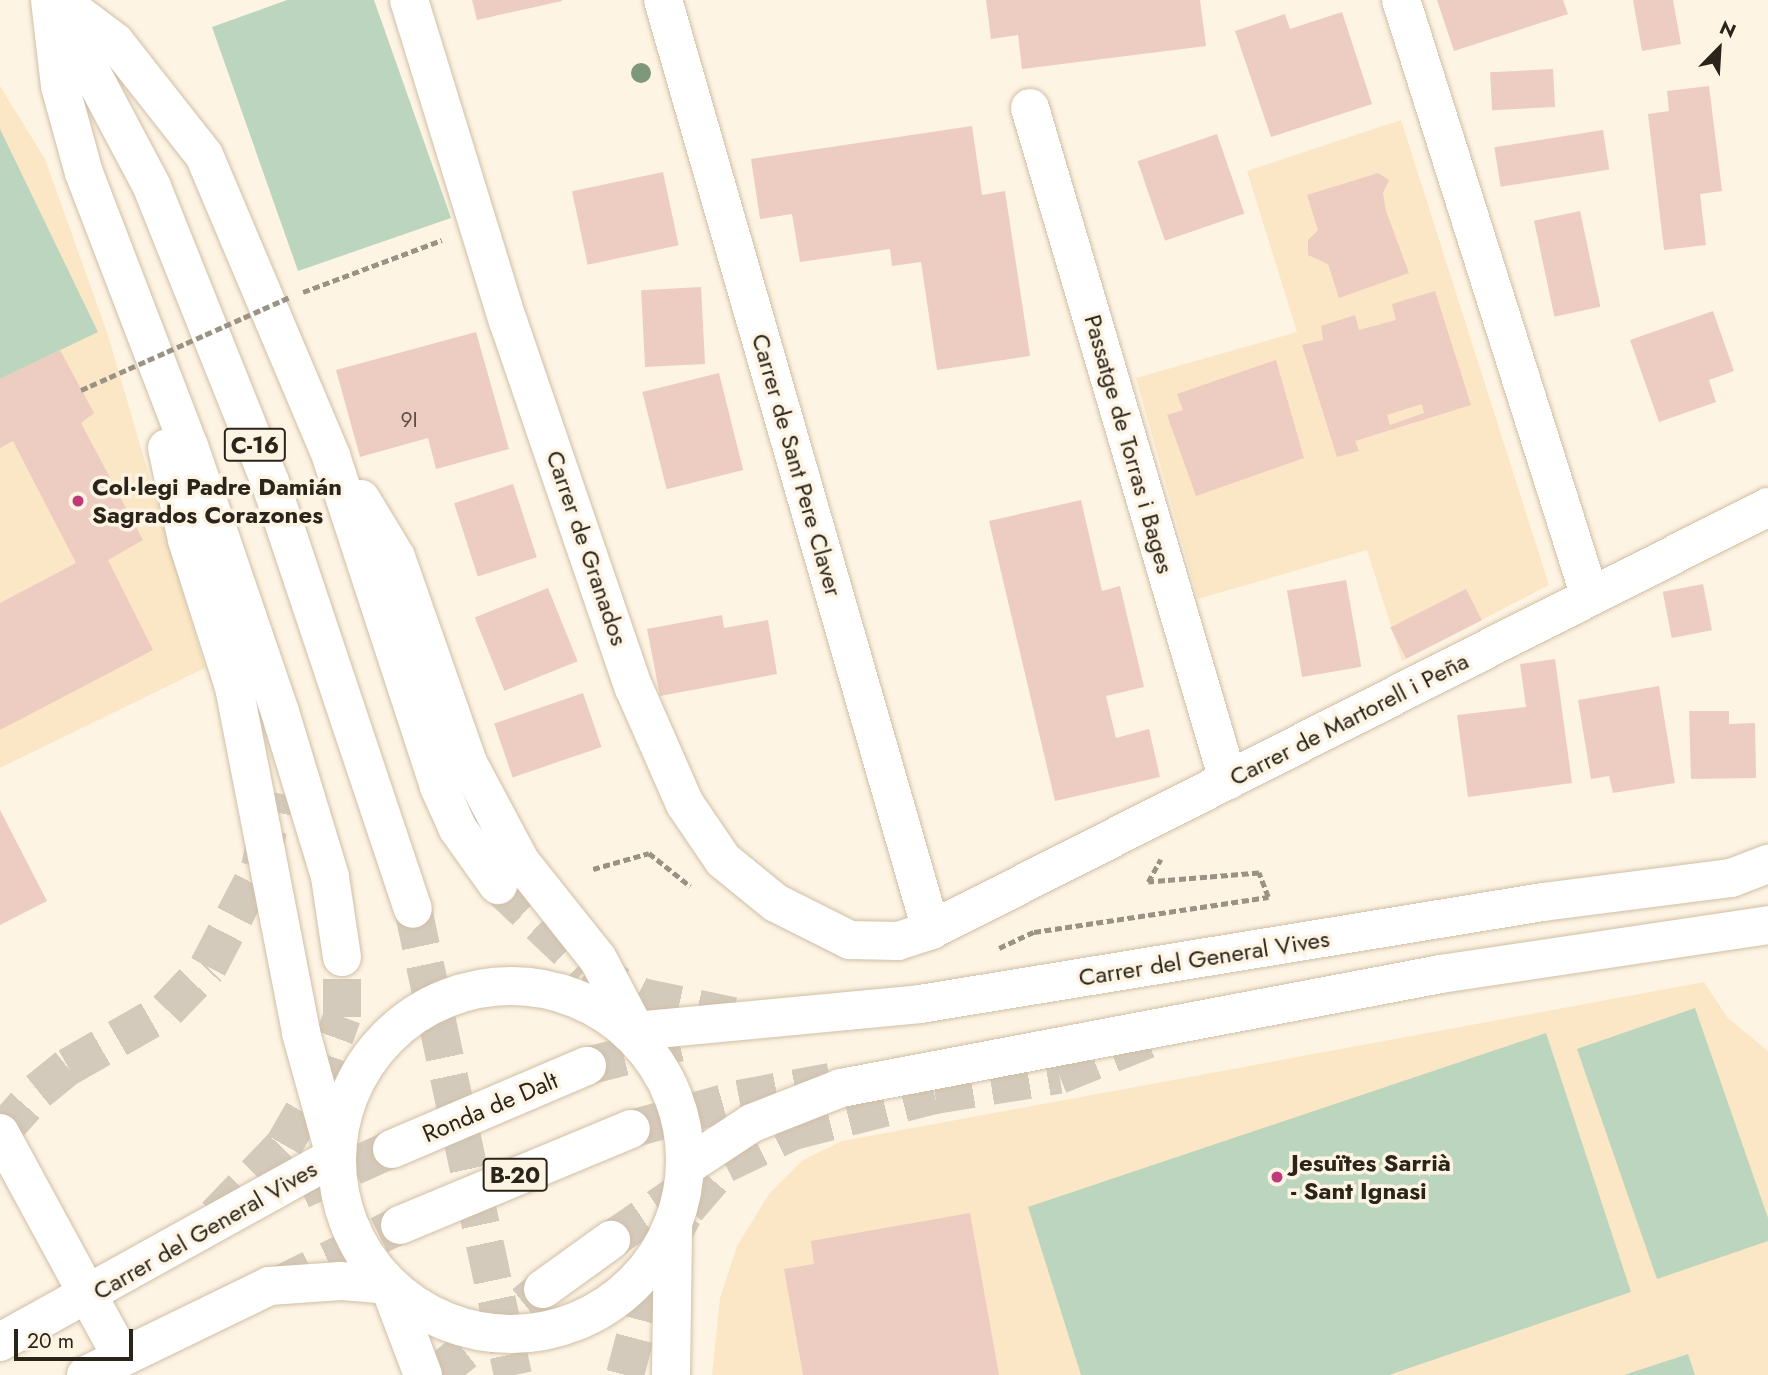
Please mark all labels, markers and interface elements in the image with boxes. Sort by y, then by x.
north arrow [1684,14,1754,84]
text: N [1715,14,1740,45]
street label: Passatge de Torras i Bages [1078,311,1180,577]
street label: Carrer de Sant Pere Claver [746,330,848,600]
house number: 9I [400,407,418,433]
road number: C-16 [224,426,286,464]
street label: Carrer de Granados [540,447,634,649]
place label: Col·legi Padre Damián Sagrados Corazones [92,473,342,529]
marker: Col·legi Padre Damián Sagrados Corazones [70,493,86,509]
street label: Carrer de Martorell i Peña [1225,646,1473,792]
street label: Carrer del General Vives [1077,924,1331,992]
street label: Ronda de Dalt [418,1066,562,1148]
place label: Jesuïtes Sarrià - Sant Ignasi [1291,1149,1451,1205]
street label: Carrer del General Vives [88,1154,322,1306]
road number: B-20 [482,1156,548,1194]
marker: Jesuïtes Sarrià - Sant Ignasi [1269,1169,1285,1185]
scale bar [18,1316,136,1360]
text: 20 m [27,1326,74,1356]

